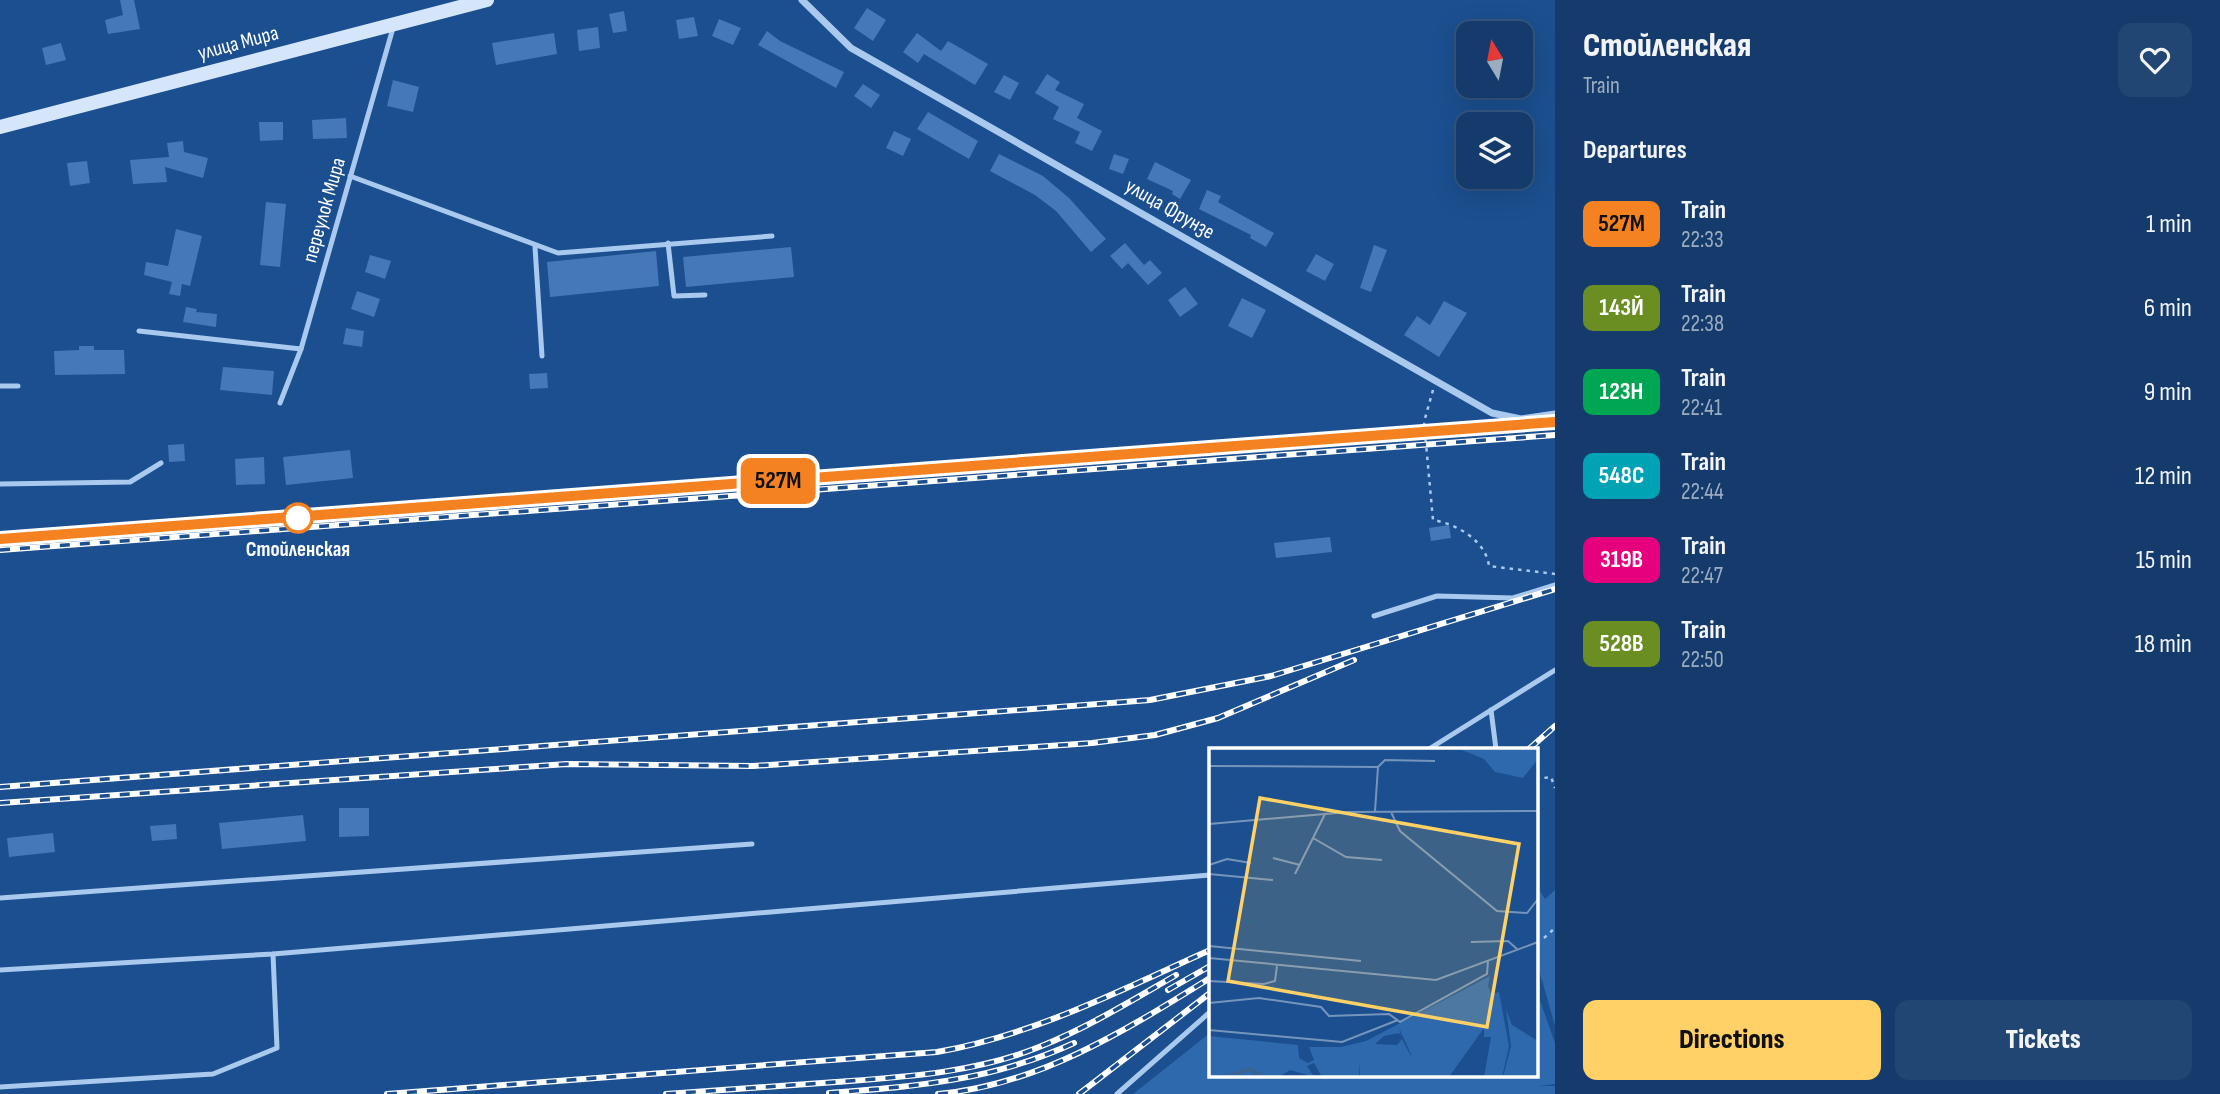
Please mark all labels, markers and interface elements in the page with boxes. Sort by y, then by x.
street label: улица Мира [195,20,281,66]
north arrow [1456,21,1533,98]
map controls [1456,21,1533,189]
button: heart [2118,23,2192,97]
text: Стойленская [1583,26,1751,66]
text: Train [1583,72,1620,100]
button: layers [1456,112,1533,189]
text: Departures [1583,135,1687,166]
street label: переулок Мира [297,155,351,265]
street label: улица Фрунзе [1121,173,1219,245]
text: Train [1681,195,1726,226]
text: 527М [1598,209,1645,238]
text: 1 min [2146,209,2192,240]
text: 22:33 [1681,226,1724,254]
text: Train [1681,279,1726,310]
text: 143Й [1599,293,1644,322]
text: 6 min [2144,293,2192,324]
text: 22:38 [1681,310,1724,338]
text: Train [1681,363,1726,394]
text: 123Н [1600,377,1643,406]
text: 9 min [2144,377,2192,408]
text: 22:41 [1681,394,1722,422]
text: Train [1681,447,1726,478]
line badge: 527М [729,458,827,504]
text: 548С [1599,461,1644,490]
text: 12 min [2135,461,2192,492]
text: 527М [755,466,801,495]
text: 22:44 [1681,478,1724,506]
marker: Стойленская [283,503,313,533]
text: Train [1681,531,1726,562]
place label: Стойленская [246,537,350,562]
text: 319В [1600,545,1643,574]
text: 15 min [2136,545,2192,576]
text: 22:47 [1681,562,1723,590]
text: Train [1681,615,1726,646]
text: 528В [1600,629,1643,658]
text: 18 min [2135,629,2192,660]
text: 22:50 [1681,646,1724,674]
inset map [1209,748,1538,1076]
button: Directions [1583,1000,1881,1080]
button: Tickets [1895,1000,2192,1080]

